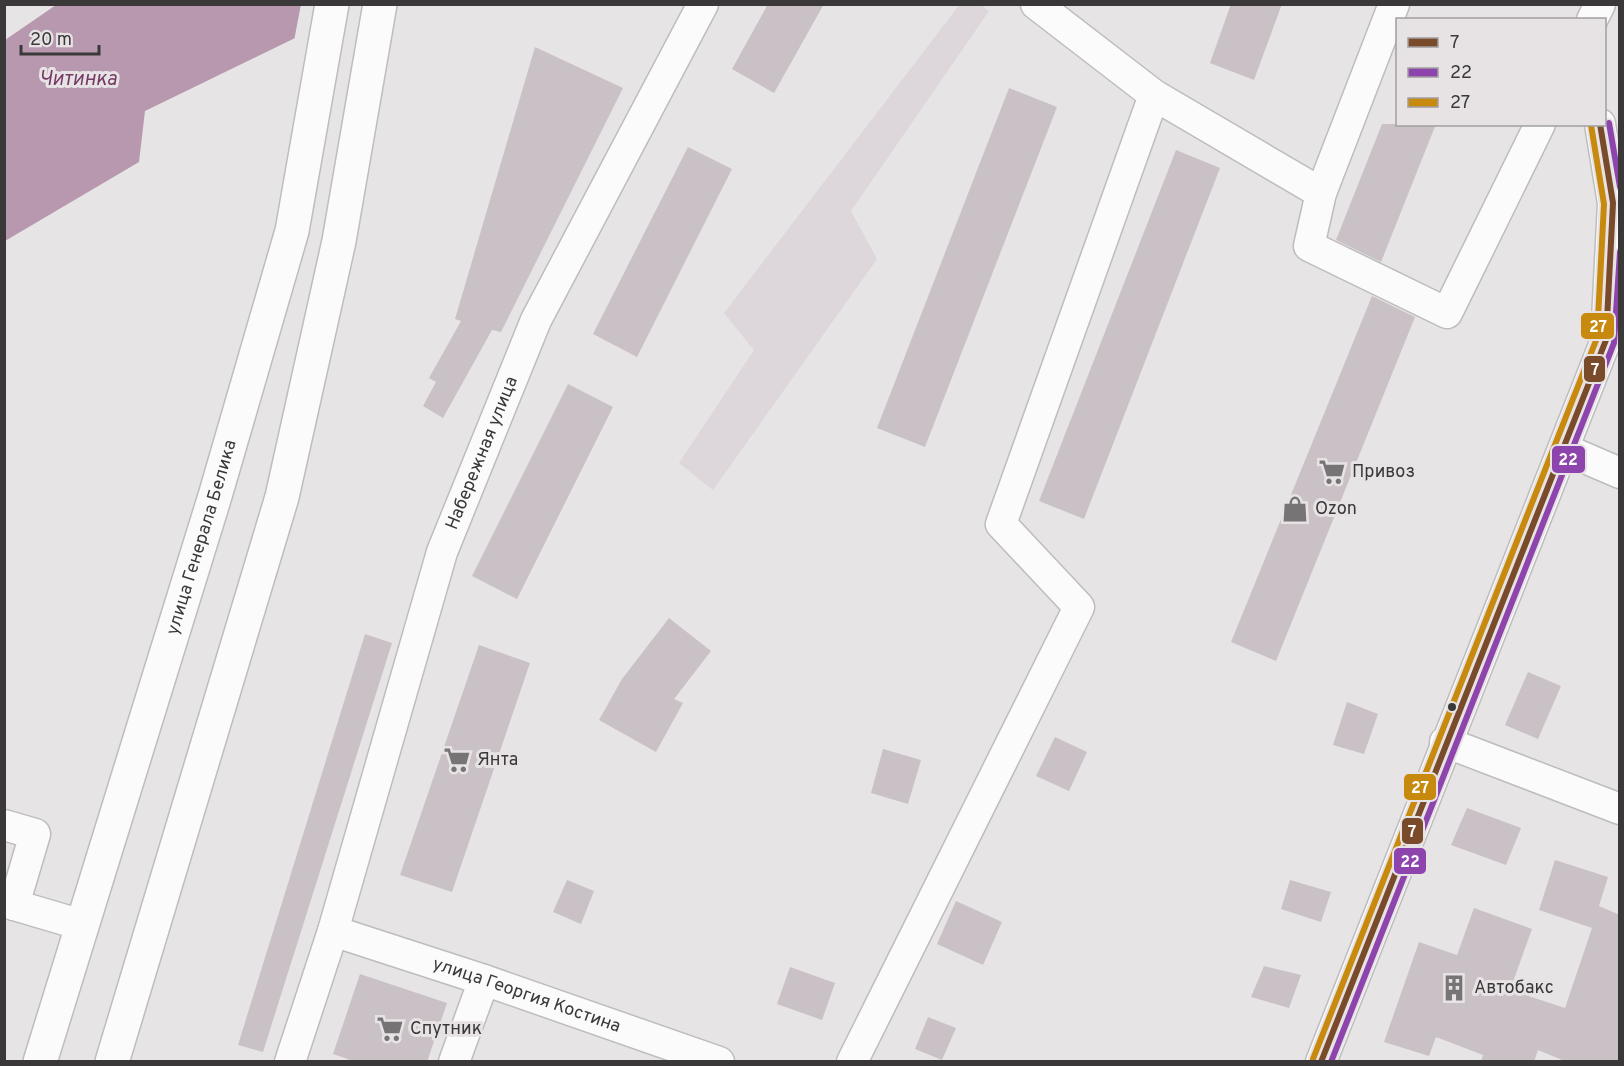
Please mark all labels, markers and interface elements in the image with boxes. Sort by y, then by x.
scale bar [21,18,99,56]
legend [1396,18,1606,126]
text: 20 m [30,29,72,52]
text: 7 [1450,32,1459,55]
text: 22 [1450,62,1472,85]
water label: Читинка [39,67,117,93]
text: 27 [1450,92,1470,115]
line badge: 27 [1580,312,1615,340]
text: 27 [1589,318,1607,338]
line badge: 7 [1583,355,1606,383]
text: 7 [1591,361,1599,381]
street label: Набережная улица [441,373,523,533]
street label: улица Генерала Белика [161,437,242,638]
line badge: 22 [1551,445,1586,474]
text: 22 [1558,451,1578,471]
supermarket icon: Привоз [1317,457,1347,487]
place label: Привоз [1352,461,1415,484]
shop icon: Ozon [1280,494,1310,524]
place label: Ozon [1315,498,1357,521]
unlabelled marker [1446,701,1458,713]
supermarket icon: Янта [442,745,472,775]
place label: Янта [477,749,518,772]
line badge: 27 [1403,773,1437,801]
text: 27 [1411,779,1429,799]
line badge: 7 [1401,817,1424,845]
text: 7 [1408,823,1416,843]
line badge: 22 [1393,847,1427,875]
text: 22 [1400,853,1420,873]
street label: улица Георгия Костина [430,953,624,1038]
building icon: Автобакс [1439,973,1469,1003]
place label: Автобакс [1474,977,1554,1000]
supermarket icon: Спутник [375,1014,405,1044]
place label: Спутник [410,1018,482,1041]

